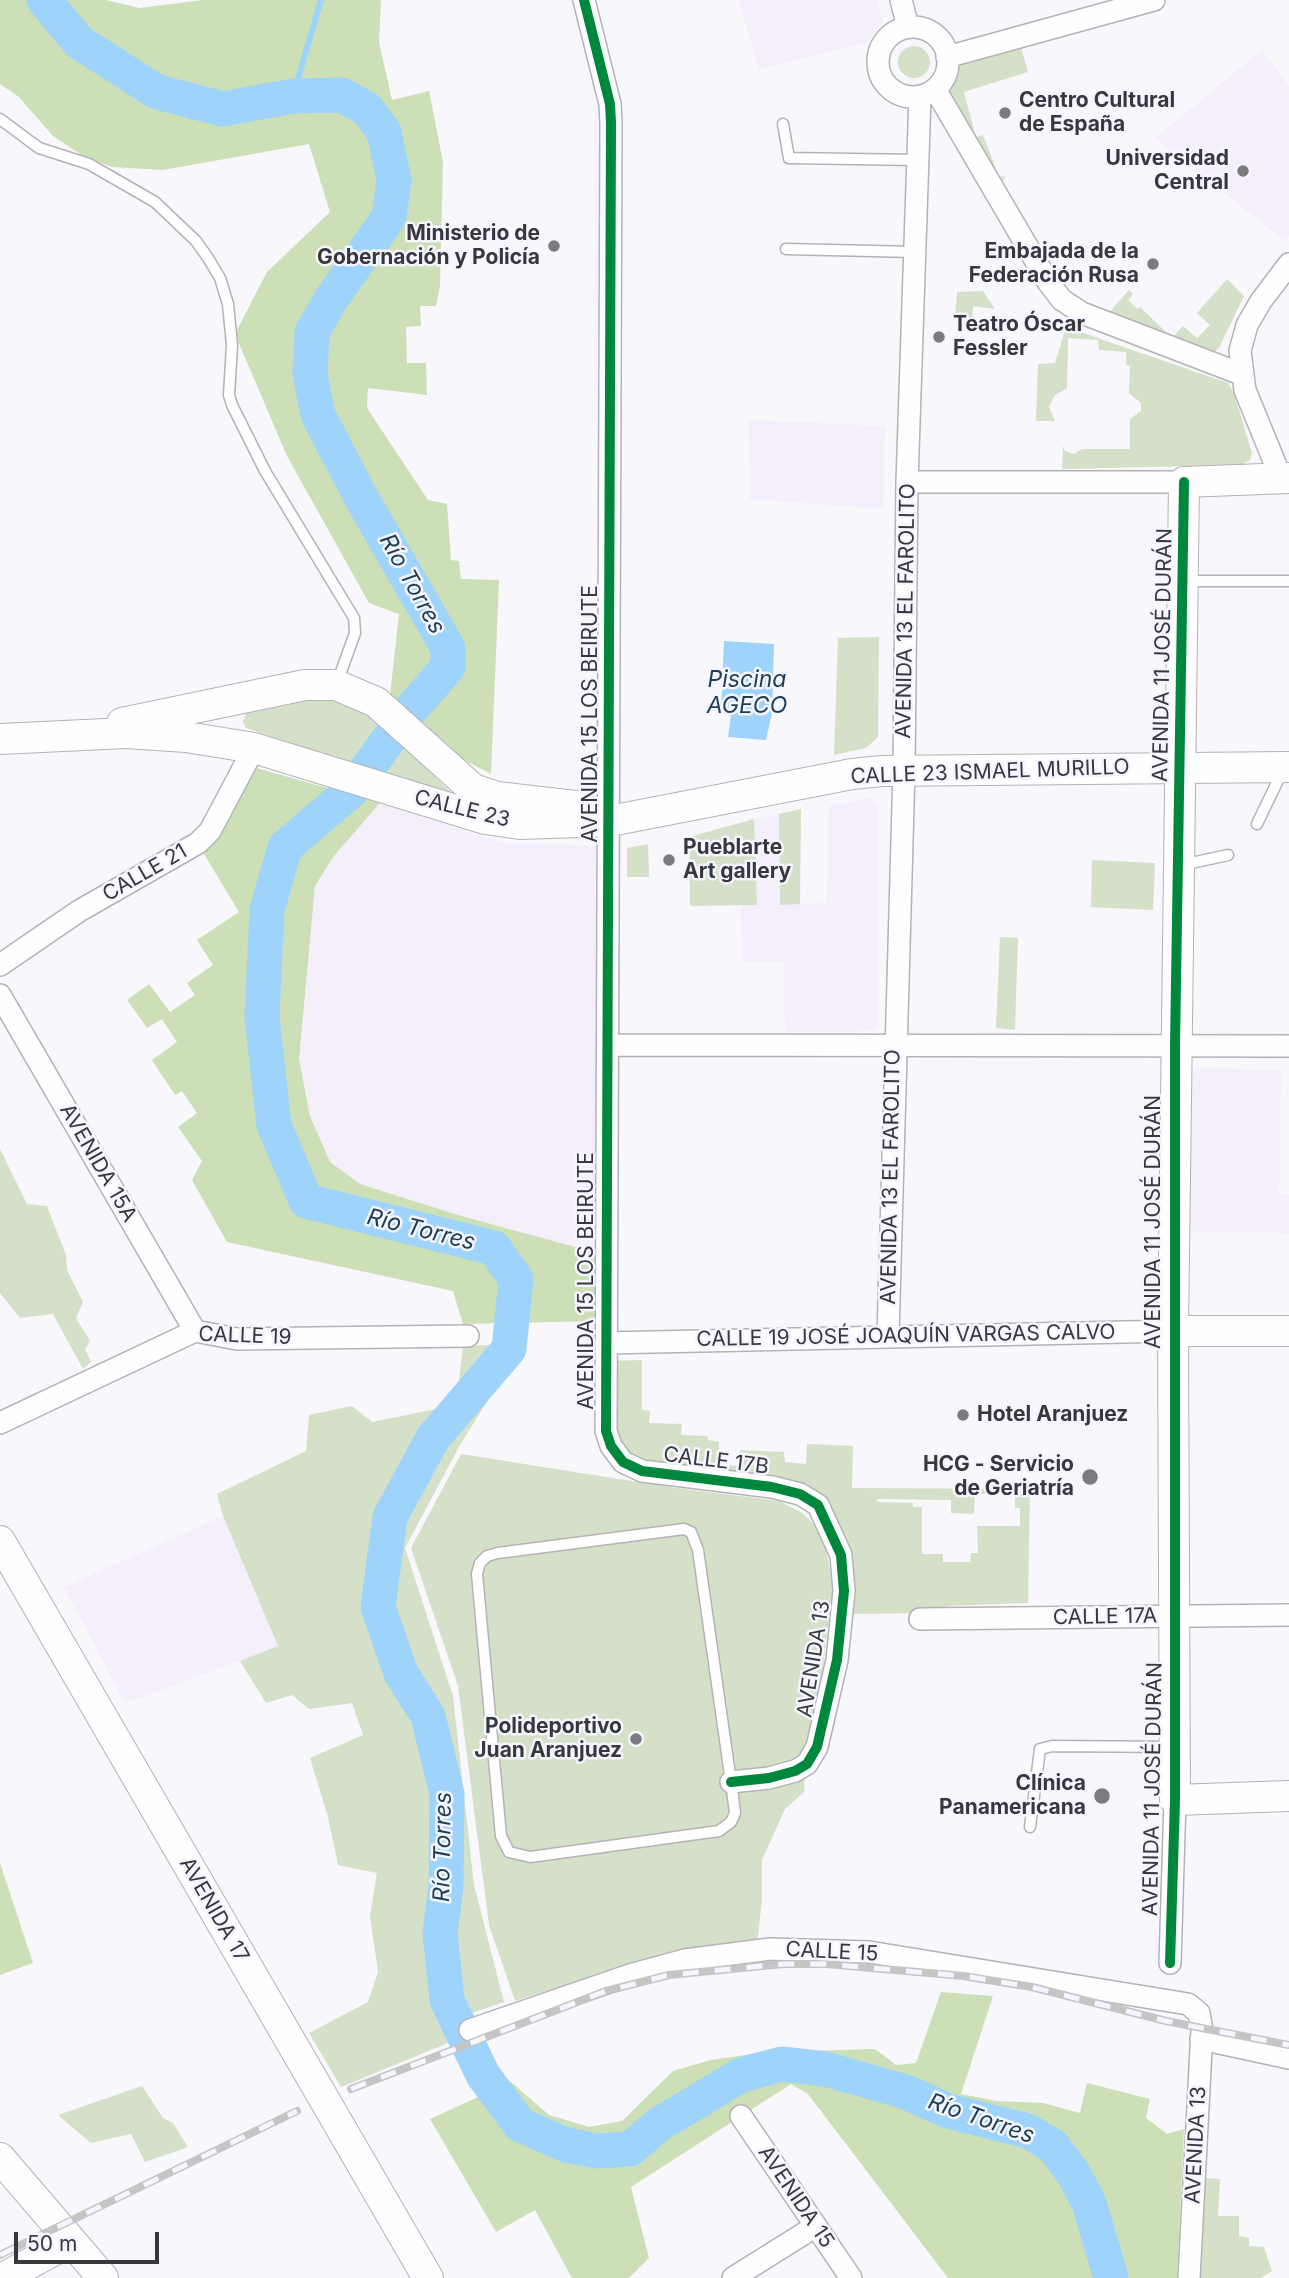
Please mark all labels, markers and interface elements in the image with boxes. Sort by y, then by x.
place label: Centro Cultural de España [1019,88,1175,138]
marker: Centro Cultural de España [997,105,1013,121]
place label: Universidad Central [1105,146,1229,196]
marker: Universidad Central [1235,163,1251,179]
place label: Ministerio de Gobernación y Policía [317,221,540,271]
marker: Ministerio de Gobernación y Policía [546,238,562,254]
place label: Embajada de la Federación Rusa [969,239,1139,289]
marker: Embajada de la Federación Rusa [1145,256,1161,272]
place label: Teatro Óscar Fessler [953,312,1085,362]
marker: Teatro Óscar Fessler [931,329,947,345]
street label: AVENIDA 13 EL FAROLITO [891,483,921,739]
street label: AVENIDA 11 JOSÉ DURÁN [1148,528,1178,782]
water label: Río Torres [373,529,451,639]
street label: AVENIDA 15 LOS BEIRUTE [578,585,604,843]
water label: Piscina AGECO [707,666,787,720]
street label: CALLE 23 ISMAEL MURILLO [850,755,1130,789]
street label: CALLE 23 [412,785,512,833]
place label: Pueblarte Art gallery [683,835,791,885]
street label: CALLE 21 [98,839,192,907]
marker: Pueblarte Art gallery [661,852,677,868]
street label: AVENIDA 13 EL FAROLITO [876,1049,906,1305]
street label: AVENIDA 11 JOSÉ DURÁN [1141,1095,1167,1349]
street label: AVENIDA 15A [54,1099,142,1227]
street label: AVENIDA 15 LOS BEIRUTE [574,1152,600,1410]
water label: Río Torres [364,1203,478,1257]
street label: CALLE 19 JOSÉ JOAQUÍN VARGAS CALVO [696,1320,1116,1352]
street label: CALLE 19 [198,1322,292,1350]
place label: Hotel Aranjuez [977,1402,1128,1428]
marker: Hotel Aranjuez [955,1407,971,1423]
street label: CALLE 17B [662,1442,770,1480]
place label: HCG - Servicio de Geriatría [923,1452,1074,1502]
marker: HCG - Servicio de Geriatría [1080,1467,1100,1487]
street label: AVENIDA 13 [792,1599,836,1719]
street label: CALLE 17A [1053,1603,1157,1631]
street label: AVENIDA 11 JOSÉ DURÁN [1138,1662,1168,1916]
place label: Polideportivo Juan Aranjuez [474,1714,622,1764]
marker: Polideportivo Juan Aranjuez [628,1731,644,1747]
place label: Clínica Panamericana [939,1771,1086,1821]
marker: Clínica Panamericana [1092,1786,1112,1806]
water label: Río Torres [428,1792,458,1902]
street label: AVENIDA 17 [174,1853,254,1967]
street label: CALLE 15 [785,1937,879,1967]
street label: AVENIDA 13 [1180,2085,1212,2205]
water label: Río Torres [924,2088,1038,2150]
street label: AVENIDA 15 [753,2141,839,2253]
scale bar [18,2218,163,2262]
text: 50 m [27,2231,77,2256]

